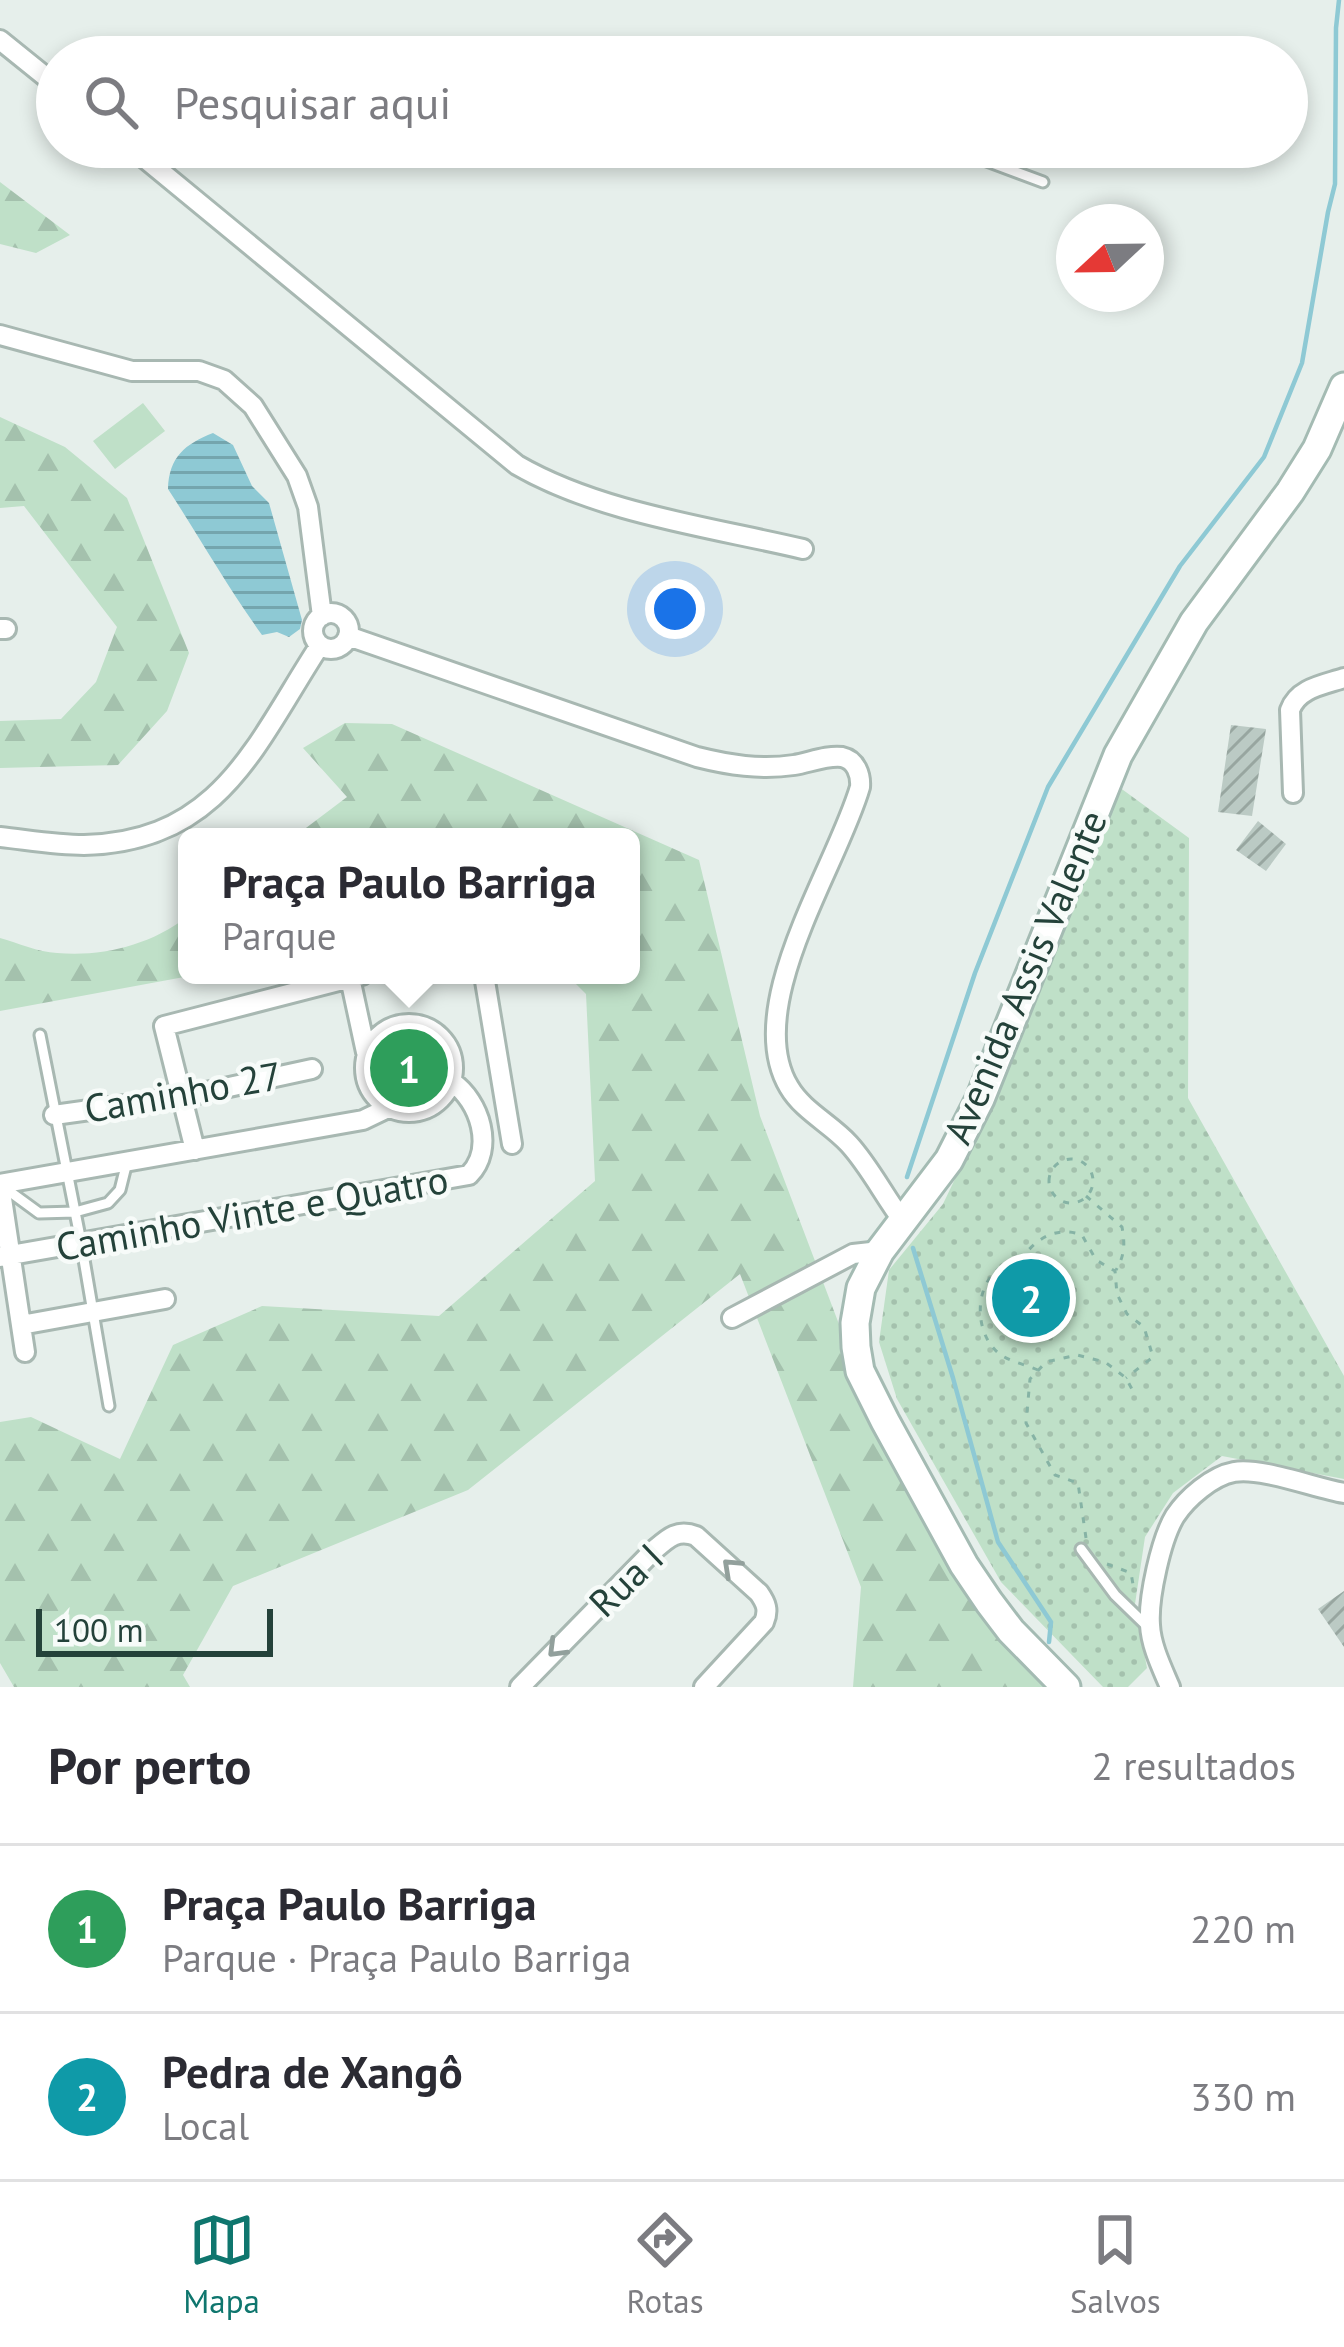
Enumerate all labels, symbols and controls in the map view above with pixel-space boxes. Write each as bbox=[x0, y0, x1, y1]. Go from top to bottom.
search box bbox=[36, 36, 1308, 168]
icon: search bbox=[78, 69, 144, 135]
text: Pesquisar aqui bbox=[174, 73, 451, 131]
north arrow bbox=[1056, 204, 1164, 312]
your location bbox=[645, 579, 705, 639]
street label: Avenida Assis Valente bbox=[931, 802, 1118, 1151]
popup bbox=[178, 828, 640, 984]
text: Praça Paulo Barriga bbox=[222, 852, 596, 910]
text: Parque bbox=[222, 910, 337, 961]
pin: 1 bbox=[370, 1023, 448, 1113]
street label: Caminho 27 bbox=[80, 1049, 286, 1134]
street label: Caminho Vinte e Quatro bbox=[52, 1153, 452, 1272]
pin: 2 bbox=[992, 1253, 1070, 1343]
street label: Rua I bbox=[577, 1532, 674, 1627]
one-way arrow bbox=[724, 1560, 745, 1582]
scale bar bbox=[36, 1603, 273, 1656]
text: 100 m bbox=[54, 1608, 144, 1651]
one-way arrow bbox=[548, 1635, 570, 1657]
text: Por perto bbox=[48, 1732, 251, 1798]
text: 2 resultados bbox=[1092, 1740, 1296, 1791]
text: Praça Paulo Barriga bbox=[162, 1874, 537, 1932]
text: 1 bbox=[76, 1903, 98, 1954]
text: 220 m bbox=[1190, 1903, 1296, 1954]
text: Parque · Praça Paulo Barriga bbox=[162, 1932, 631, 1983]
text: Pedra de Xangô bbox=[162, 2042, 463, 2100]
text: 2 bbox=[76, 2071, 98, 2122]
text: 330 m bbox=[1190, 2071, 1296, 2122]
text: Local bbox=[162, 2100, 249, 2151]
tab: Mapa bbox=[183, 2207, 260, 2322]
tab: Rotas bbox=[626, 2207, 704, 2322]
tab: Salvos bbox=[1070, 2207, 1161, 2322]

